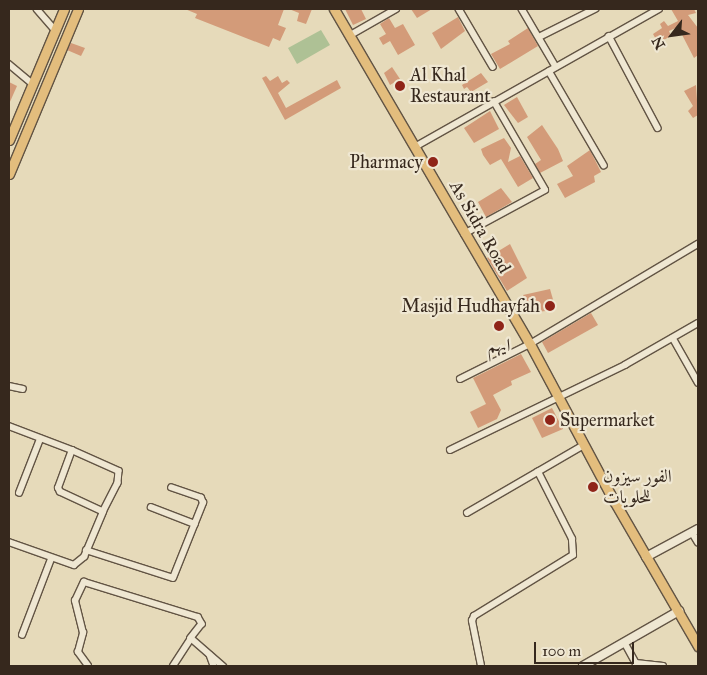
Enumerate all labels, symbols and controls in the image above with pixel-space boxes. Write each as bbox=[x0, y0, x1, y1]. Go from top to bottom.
north arrow bbox=[647, 10, 697, 60]
text: N bbox=[648, 33, 669, 52]
place label: Al Khal Restaurant bbox=[410, 65, 491, 108]
marker: Al Khal Restaurant bbox=[394, 80, 406, 92]
place label: Pharmacy bbox=[350, 151, 423, 173]
marker: Pharmacy bbox=[427, 156, 439, 168]
street label: As Sidra Road bbox=[445, 177, 515, 277]
place label: Masjid Hudhayfah bbox=[402, 295, 540, 317]
marker: Masjid Hudhayfah bbox=[544, 300, 556, 312]
marker: ايهم bbox=[493, 320, 505, 332]
place label: ايهم bbox=[488, 334, 510, 356]
place label: Supermarket bbox=[560, 409, 655, 431]
marker: Supermarket bbox=[544, 414, 556, 426]
place label: الفور سيزون للحلويات bbox=[603, 466, 672, 508]
marker: الفور سيزون للحلويات bbox=[587, 481, 599, 493]
scale bar bbox=[537, 632, 637, 664]
text: 100 m bbox=[542, 642, 581, 660]

